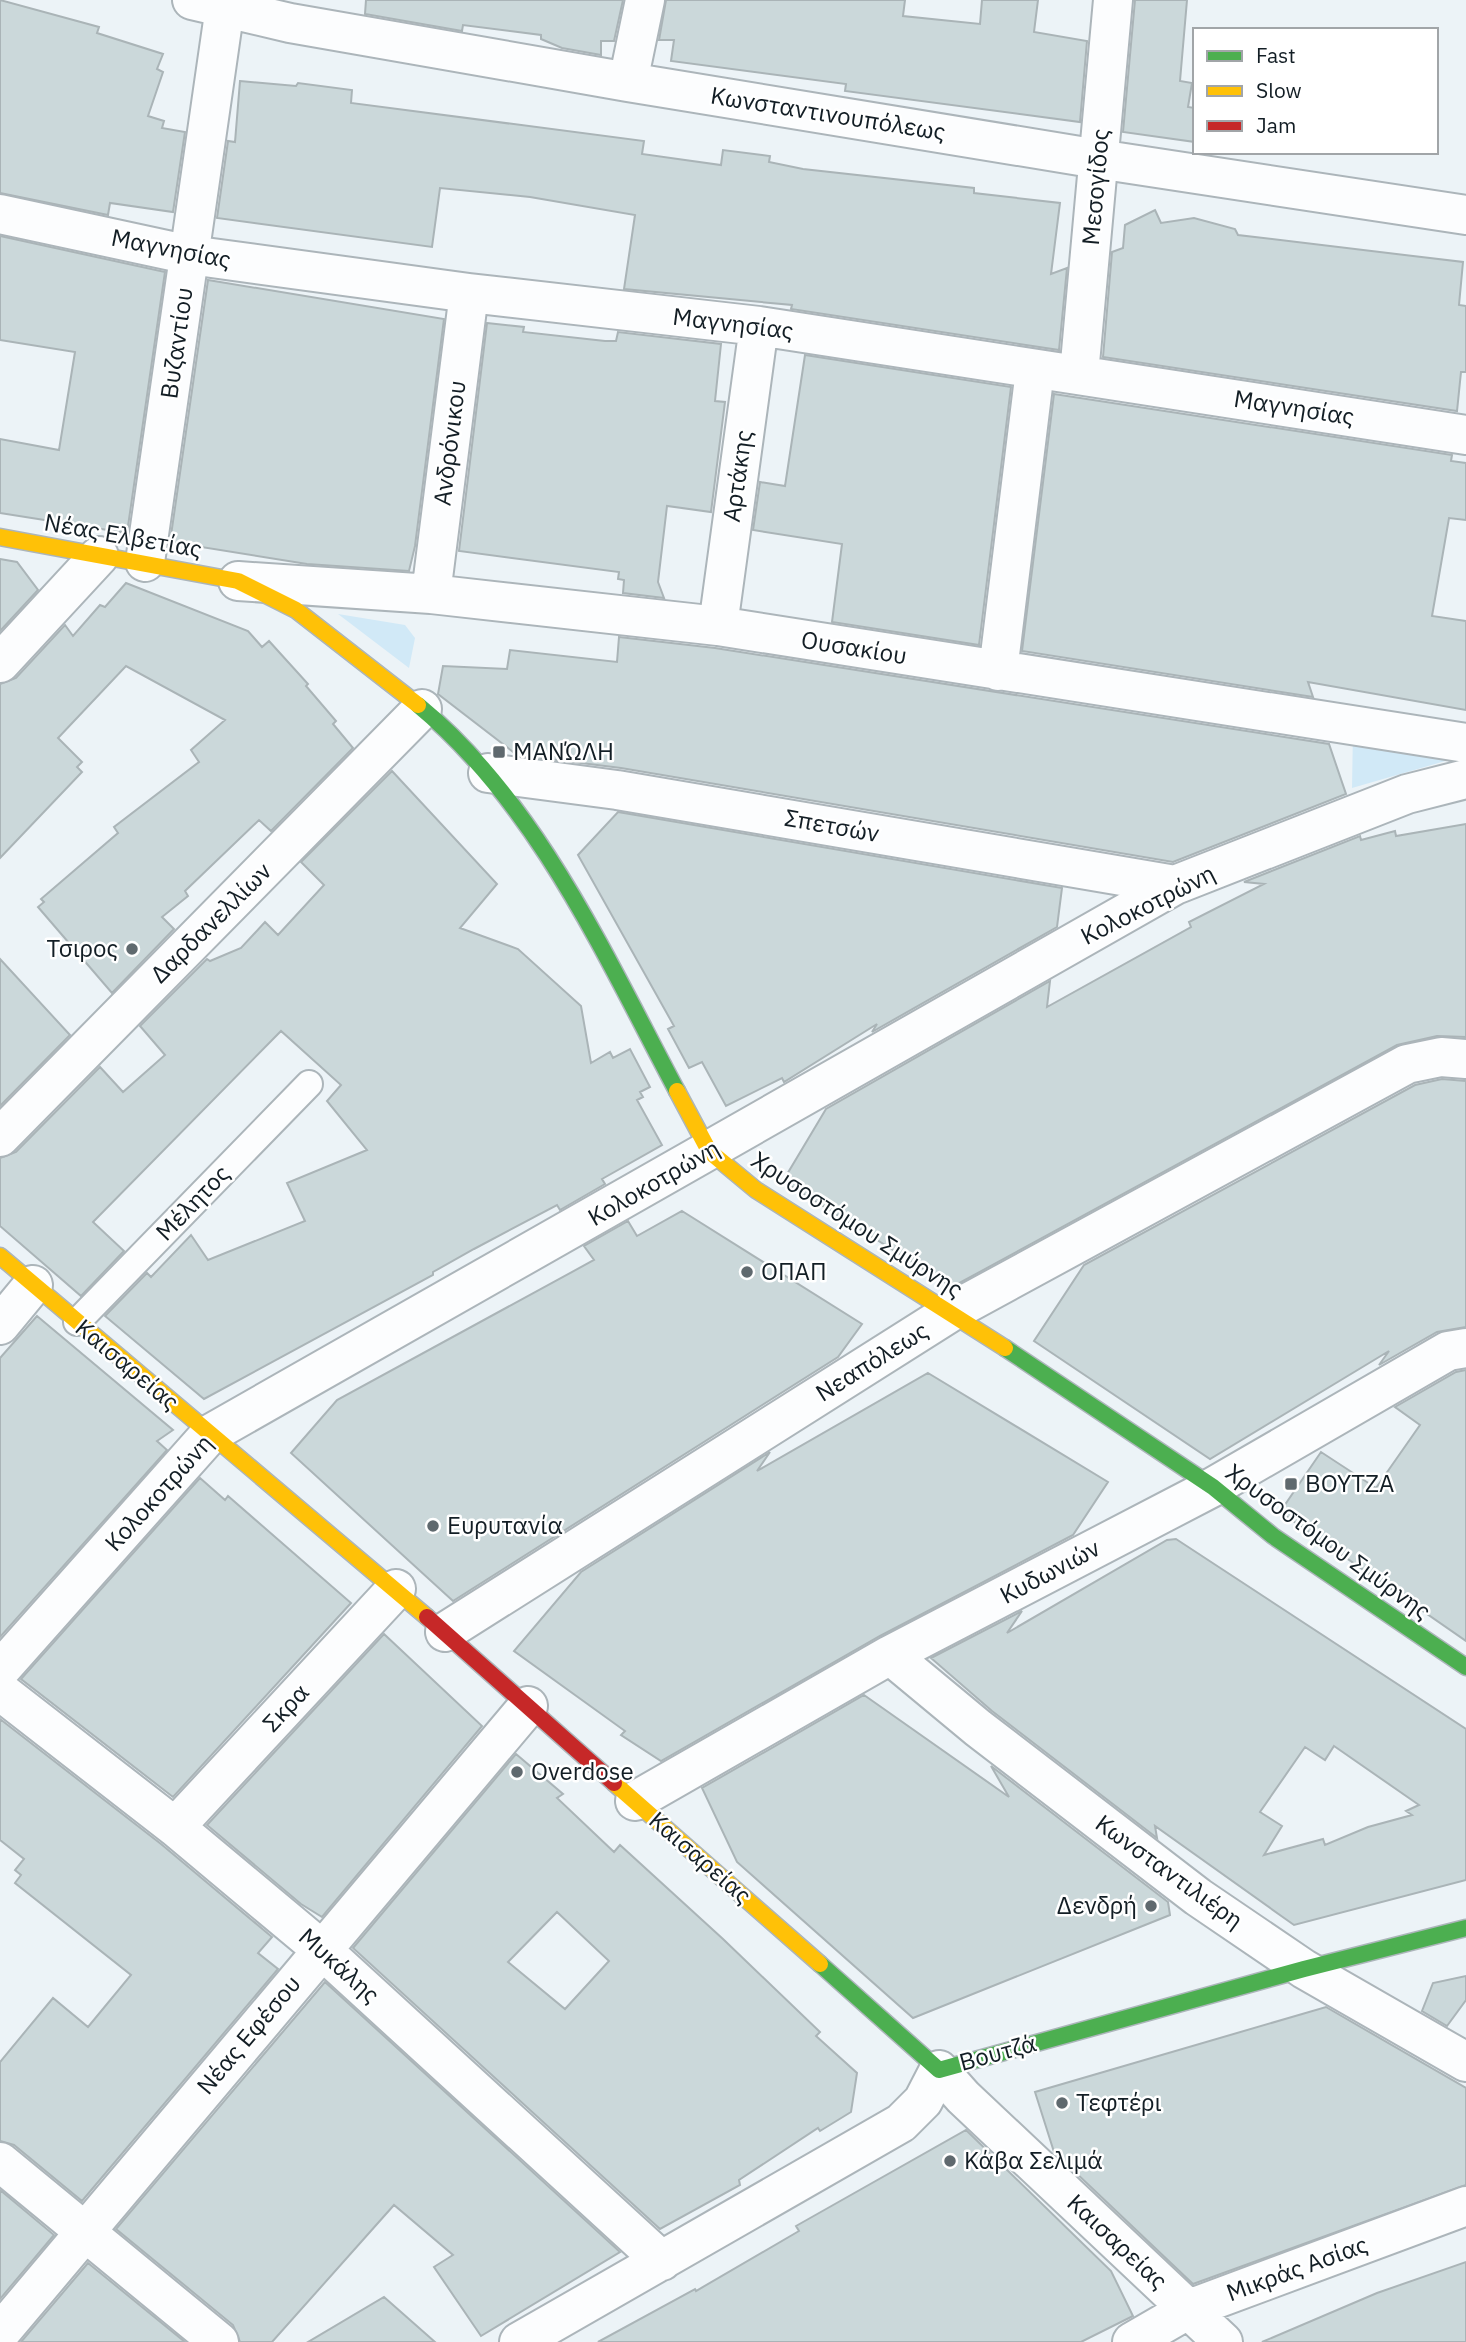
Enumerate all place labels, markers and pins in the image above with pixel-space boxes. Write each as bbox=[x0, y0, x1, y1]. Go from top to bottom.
place label: ΜΑΝΏΛΗ bbox=[513, 735, 614, 767]
marker: ΜΑΝΏΛΗ bbox=[491, 744, 507, 760]
place label: Τσιρος bbox=[46, 932, 118, 964]
marker: Τσιρος bbox=[124, 941, 140, 957]
place label: ΟΠΑΠ bbox=[761, 1255, 827, 1287]
marker: ΟΠΑΠ bbox=[739, 1264, 755, 1280]
place label: ΒΟΥΤΖΑ bbox=[1305, 1467, 1394, 1499]
marker: ΒΟΥΤΖΑ bbox=[1283, 1476, 1299, 1492]
place label: Ευρυτανία bbox=[447, 1509, 563, 1541]
marker: Ευρυτανία bbox=[425, 1518, 441, 1534]
place label: Overdose bbox=[531, 1755, 634, 1787]
marker: Overdose bbox=[509, 1764, 525, 1780]
place label: Δενδρή bbox=[1057, 1889, 1137, 1921]
marker: Δενδρή bbox=[1143, 1898, 1159, 1914]
place label: Τεφτέρι bbox=[1076, 2086, 1162, 2118]
marker: Τεφτέρι bbox=[1054, 2095, 1070, 2111]
place label: Κάβα Σελιμά bbox=[964, 2144, 1103, 2176]
marker: Κάβα Σελιμά bbox=[942, 2153, 958, 2169]

